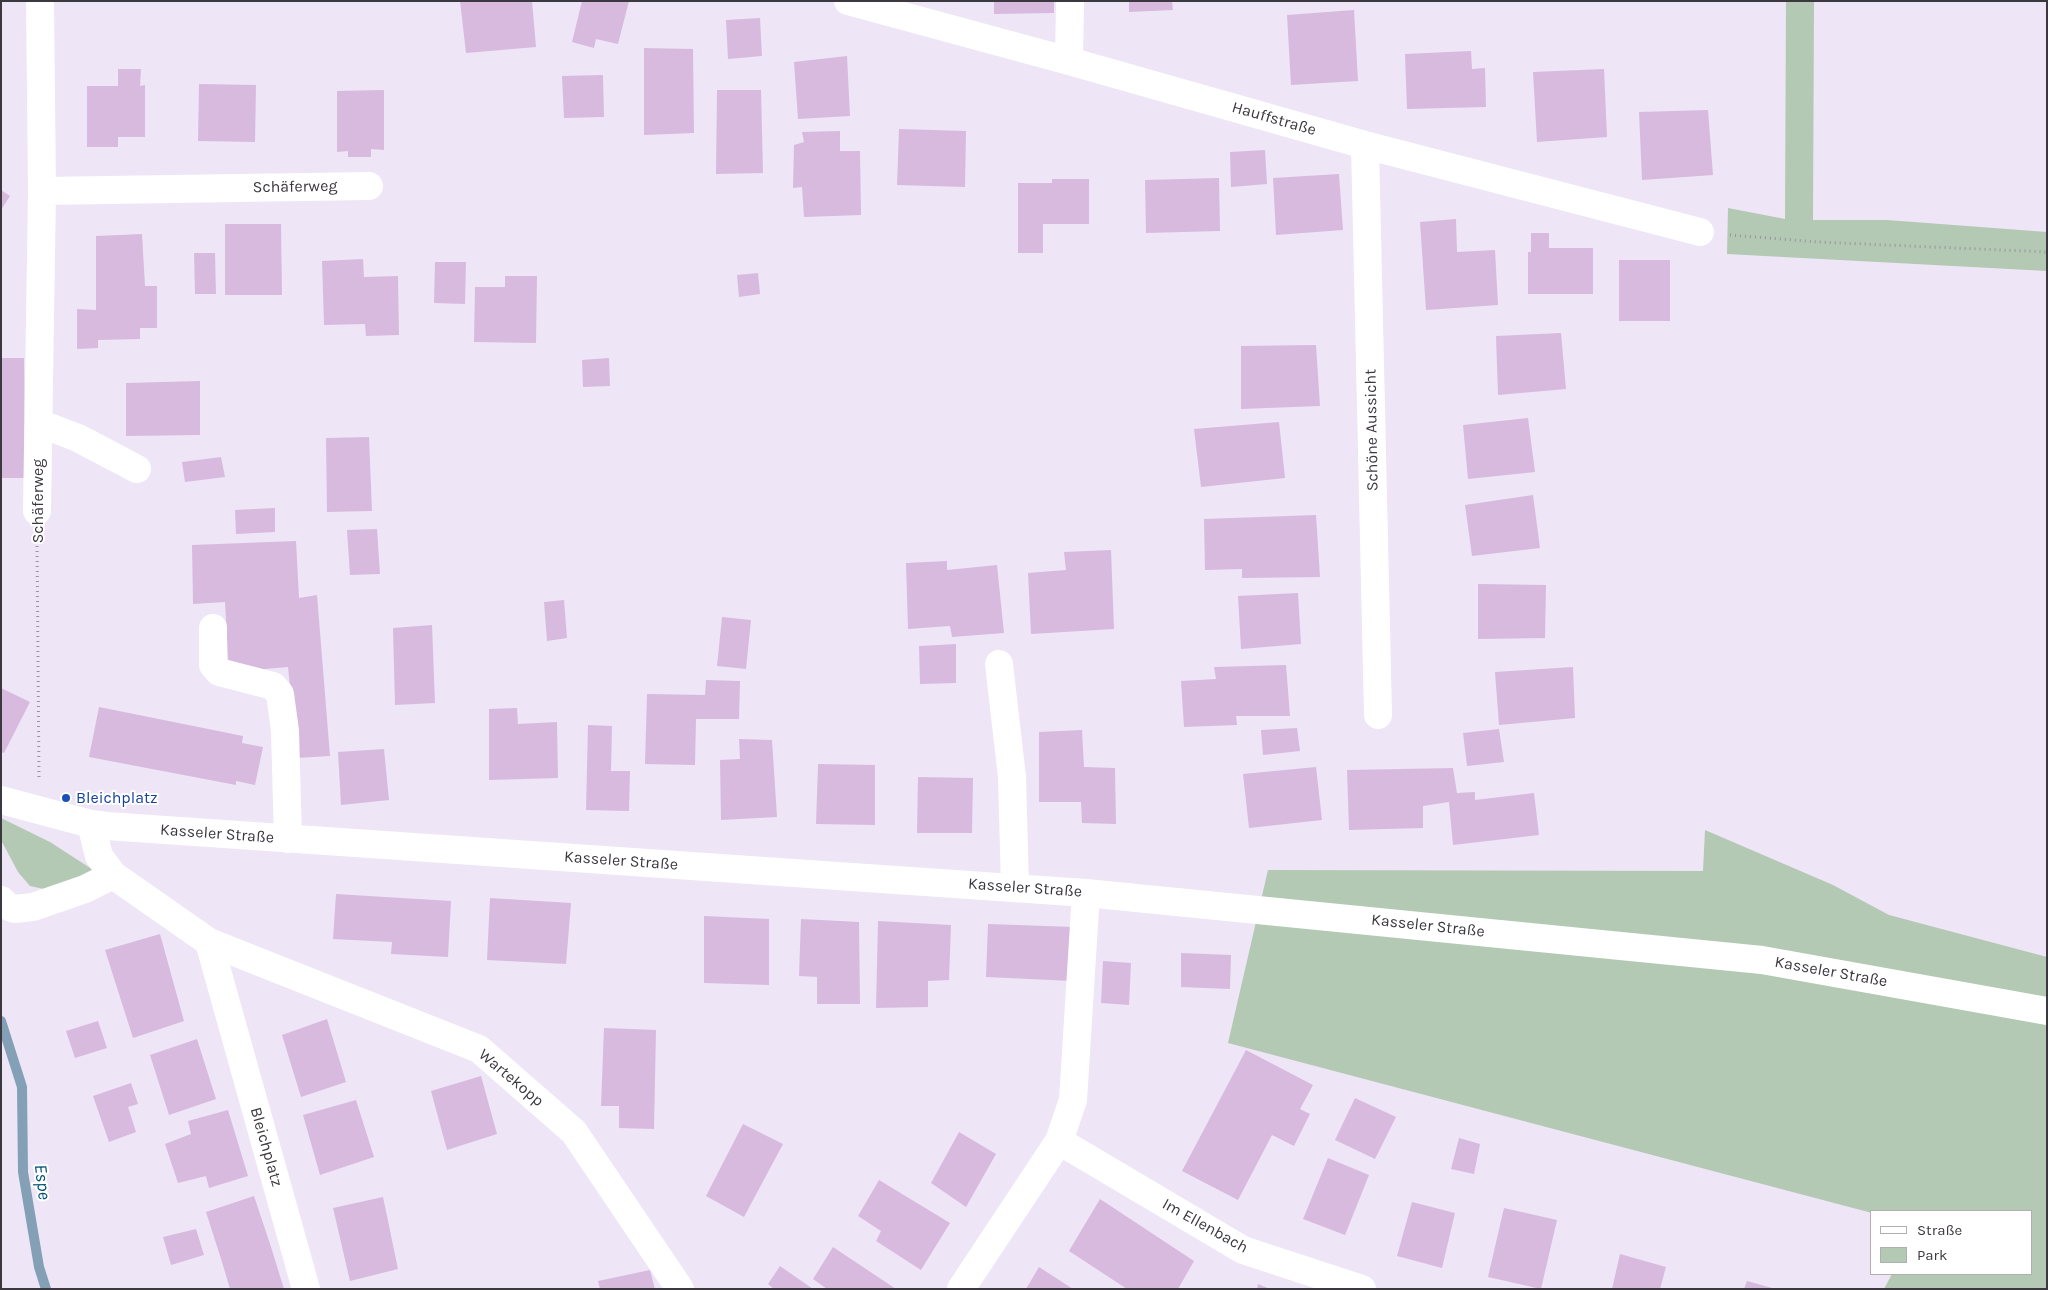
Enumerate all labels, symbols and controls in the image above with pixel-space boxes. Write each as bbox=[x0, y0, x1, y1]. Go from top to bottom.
street label: Hauffstraße bbox=[1230, 98, 1318, 140]
street label: Schäferweg bbox=[252, 177, 338, 197]
street label: Schöne Aussicht bbox=[1361, 369, 1383, 491]
street label: Schäferweg bbox=[28, 459, 48, 543]
place label: Bleichplatz bbox=[76, 788, 158, 808]
marker: Bleichplatz bbox=[60, 792, 72, 804]
street label: Kasseler Straße bbox=[159, 820, 275, 848]
street label: Kasseler Straße bbox=[563, 847, 679, 875]
street label: Kasseler Straße bbox=[967, 874, 1083, 902]
street label: Kasseler Straße bbox=[1370, 910, 1486, 942]
street label: Kasseler Straße bbox=[1773, 953, 1889, 991]
street label: Wartekopp bbox=[475, 1045, 547, 1111]
street label: Bleichplatz bbox=[246, 1105, 286, 1189]
water label: Espe bbox=[29, 1163, 55, 1201]
street label: Im Ellenbach bbox=[1159, 1195, 1251, 1257]
legend bbox=[1870, 1210, 2033, 1275]
text: Straße bbox=[1917, 1221, 1962, 1239]
text: Park bbox=[1917, 1246, 1947, 1264]

